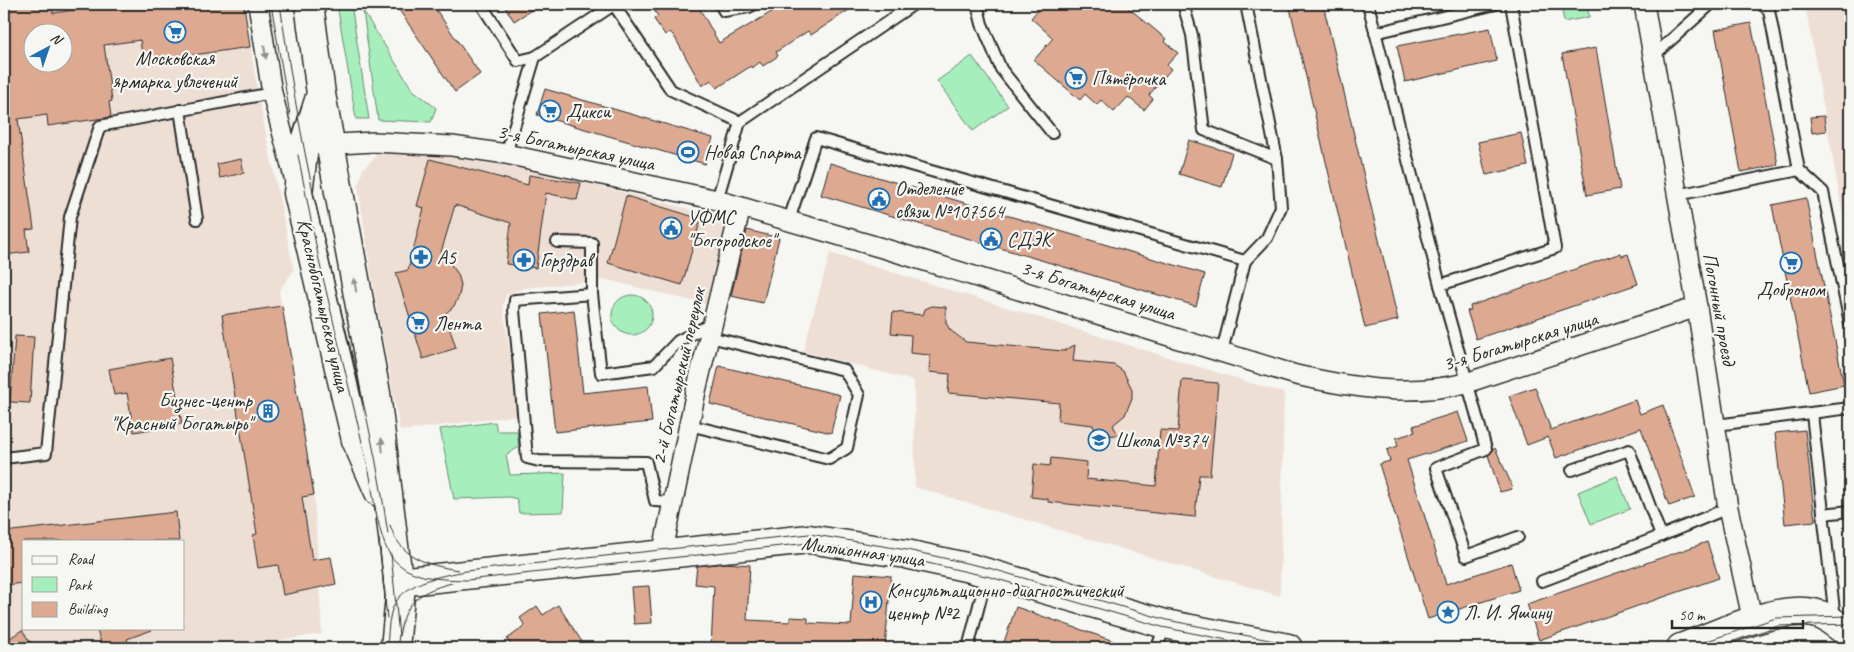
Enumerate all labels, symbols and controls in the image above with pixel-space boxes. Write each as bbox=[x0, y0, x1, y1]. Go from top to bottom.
supermarket icon: Московская ярмарка увлечений bbox=[163, 20, 187, 44]
north arrow bbox=[22, 22, 72, 72]
text: N bbox=[47, 29, 67, 49]
one-way arrow bbox=[261, 44, 269, 60]
place label: Московская ярмарка увлечений bbox=[113, 46, 239, 94]
supermarket icon: Пятёрочка bbox=[1064, 66, 1088, 90]
place label: Пятёрочка bbox=[1092, 66, 1167, 91]
supermarket icon: Дикси bbox=[538, 99, 562, 123]
place label: Дикси bbox=[566, 99, 612, 124]
street label: 3-я Богатырская улица bbox=[495, 119, 659, 177]
sports icon: Новая Спарта bbox=[676, 140, 700, 164]
place label: Новая Спарта bbox=[704, 140, 803, 165]
place label: Отделение связи №107564 bbox=[895, 176, 1006, 224]
public building icon: Отделение связи №107564 bbox=[867, 187, 891, 211]
place label: УФМС "Богородское" bbox=[687, 205, 780, 253]
street label: Краснобогатырская улица bbox=[291, 216, 356, 396]
public building icon: УФМС "Богородское" bbox=[659, 216, 683, 240]
public building icon: СДЭК bbox=[979, 227, 1003, 251]
place label: СДЭК bbox=[1007, 227, 1055, 252]
pharmacy icon: А5 bbox=[409, 245, 433, 269]
place label: А5 bbox=[437, 245, 457, 270]
pharmacy icon: Горздрав bbox=[512, 248, 536, 272]
place label: Горздрав bbox=[540, 248, 595, 273]
street label: Погонный проезд bbox=[1697, 251, 1742, 369]
supermarket icon: Доброном bbox=[1779, 251, 1803, 275]
street label: 3-я Богатырская улица bbox=[1018, 255, 1180, 326]
one-way arrow bbox=[350, 277, 358, 293]
place label: Доброном bbox=[1757, 277, 1827, 302]
street label: 2-й Богатырский переулок bbox=[646, 284, 711, 467]
street label: 3-я Богатырская улица bbox=[1440, 306, 1602, 377]
supermarket icon: Лента bbox=[406, 311, 430, 335]
place label: Лента bbox=[434, 311, 483, 336]
place label: Бизнес-центр "Красный Богатырь" bbox=[110, 388, 256, 436]
building icon: Бизнес-центр "Красный Богатырь" bbox=[256, 399, 280, 423]
school or university icon: Школа №374 bbox=[1087, 428, 1111, 452]
place label: Школа №374 bbox=[1115, 428, 1209, 453]
one-way arrow bbox=[378, 437, 386, 453]
street label: Миллионная улица bbox=[800, 531, 928, 573]
legend bbox=[22, 540, 185, 630]
text: Road bbox=[68, 550, 95, 569]
text: Park bbox=[68, 576, 93, 595]
place label: Консультационно-диагностический центр №2 bbox=[887, 578, 1125, 626]
hospital icon: Консультационно-диагностический центр №2 bbox=[859, 590, 883, 614]
scale bar bbox=[1672, 597, 1803, 629]
text: Building bbox=[68, 600, 108, 619]
place icon: Л. И. Яшину bbox=[1436, 600, 1460, 624]
place label: Л. И. Яшину bbox=[1464, 600, 1552, 625]
text: 50 m bbox=[1679, 606, 1706, 625]

